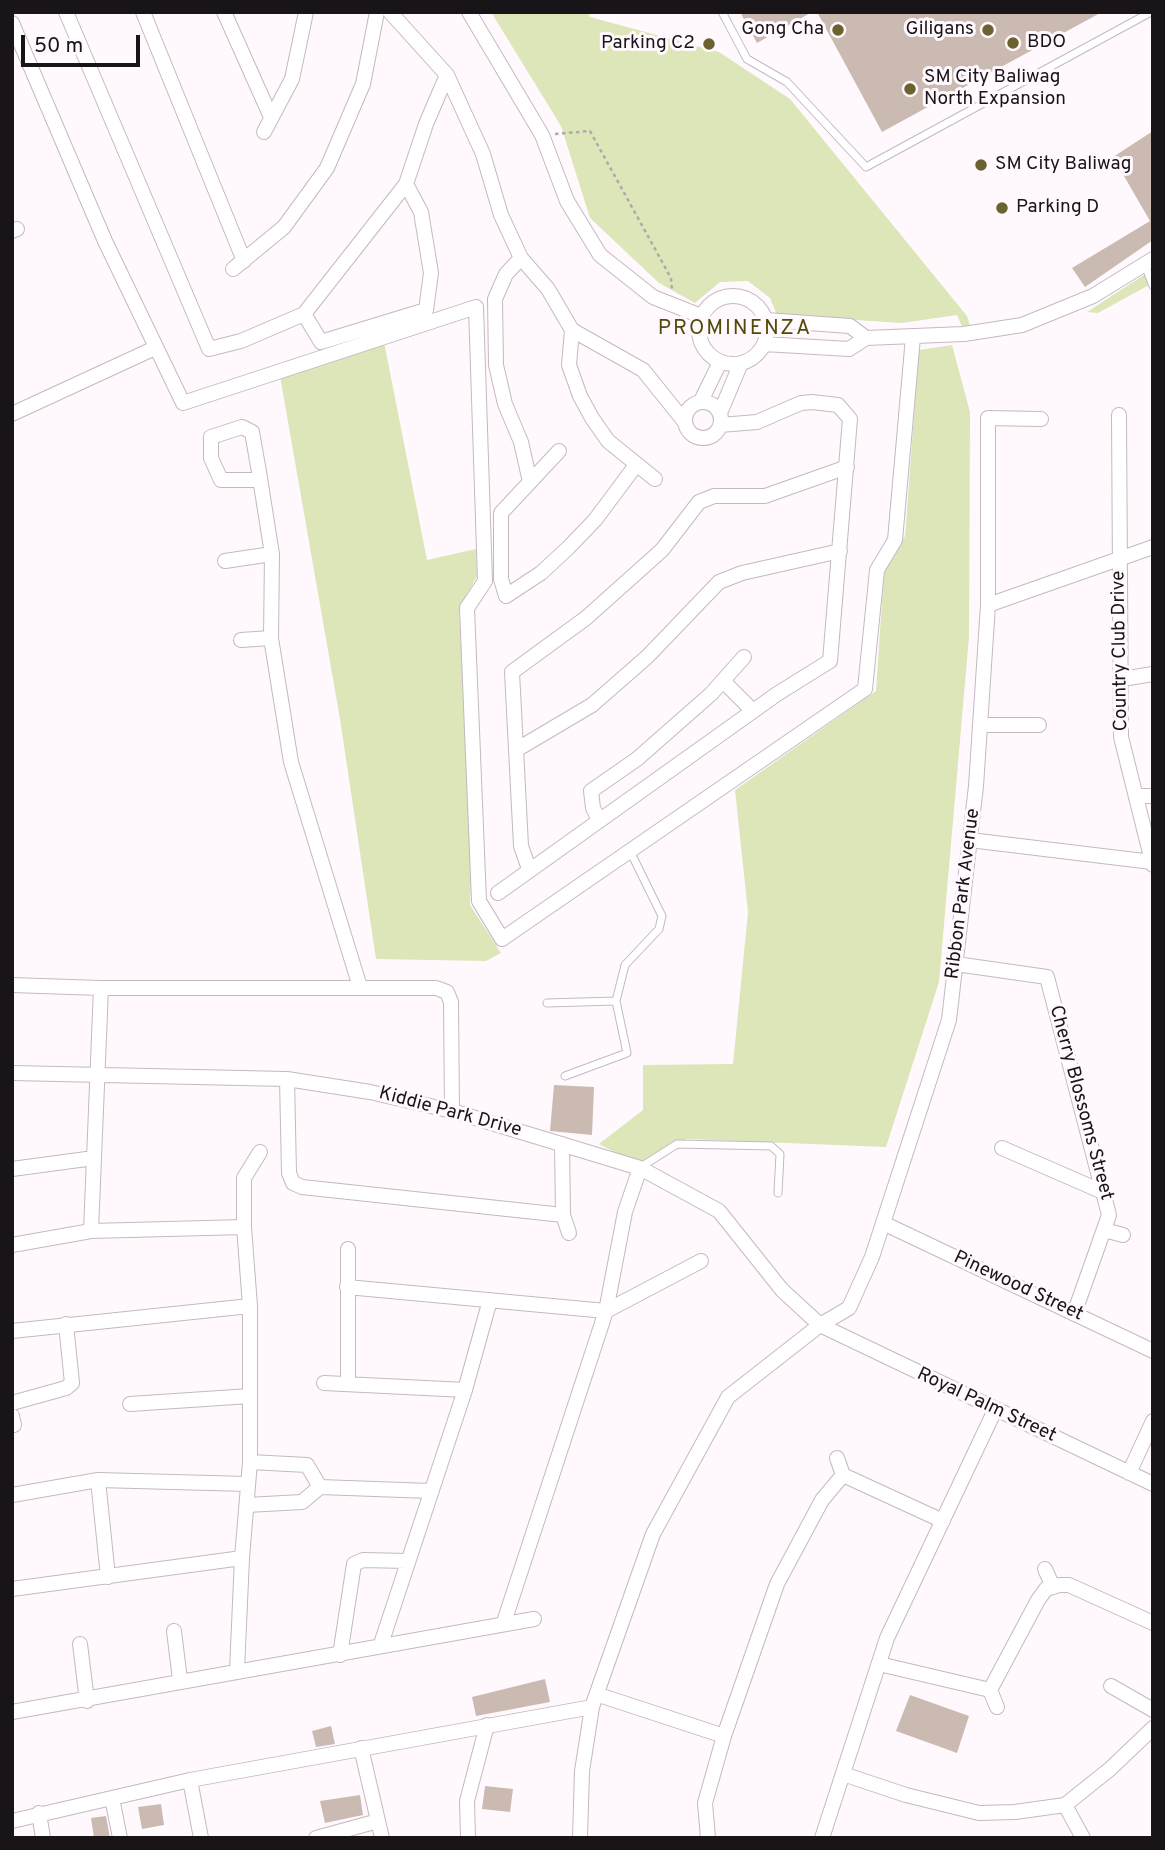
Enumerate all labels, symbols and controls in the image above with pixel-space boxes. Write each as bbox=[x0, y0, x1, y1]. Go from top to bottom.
place label: Gong Cha bbox=[741, 19, 824, 41]
place label: Giligans bbox=[906, 19, 974, 41]
scale bar bbox=[24, 21, 144, 65]
marker: Gong Cha bbox=[830, 22, 846, 38]
marker: Giligans bbox=[980, 22, 996, 38]
place label: BDO bbox=[1027, 32, 1066, 54]
text: 50 m bbox=[34, 33, 83, 60]
place label: Parking C2 bbox=[601, 33, 695, 55]
marker: BDO bbox=[1005, 35, 1021, 51]
marker: Parking C2 bbox=[701, 36, 717, 52]
place label: SM City Baliwag North Expansion bbox=[924, 67, 1066, 111]
marker: SM City Baliwag North Expansion bbox=[902, 81, 918, 97]
place label: SM City Baliwag bbox=[995, 154, 1131, 176]
marker: SM City Baliwag bbox=[973, 157, 989, 173]
place label: Parking D bbox=[1016, 197, 1099, 219]
marker: Parking D bbox=[994, 200, 1010, 216]
district label: PROMINENZA bbox=[659, 317, 811, 343]
street label: Country Club Drive bbox=[1108, 570, 1134, 732]
street label: Ribbon Park Avenue bbox=[942, 807, 986, 981]
street label: Cherry Blossoms Street bbox=[1043, 1003, 1117, 1203]
street label: Kiddie Park Drive bbox=[376, 1083, 524, 1143]
street label: Pinewood Street bbox=[950, 1247, 1086, 1327]
street label: Royal Palm Street bbox=[913, 1364, 1059, 1448]

